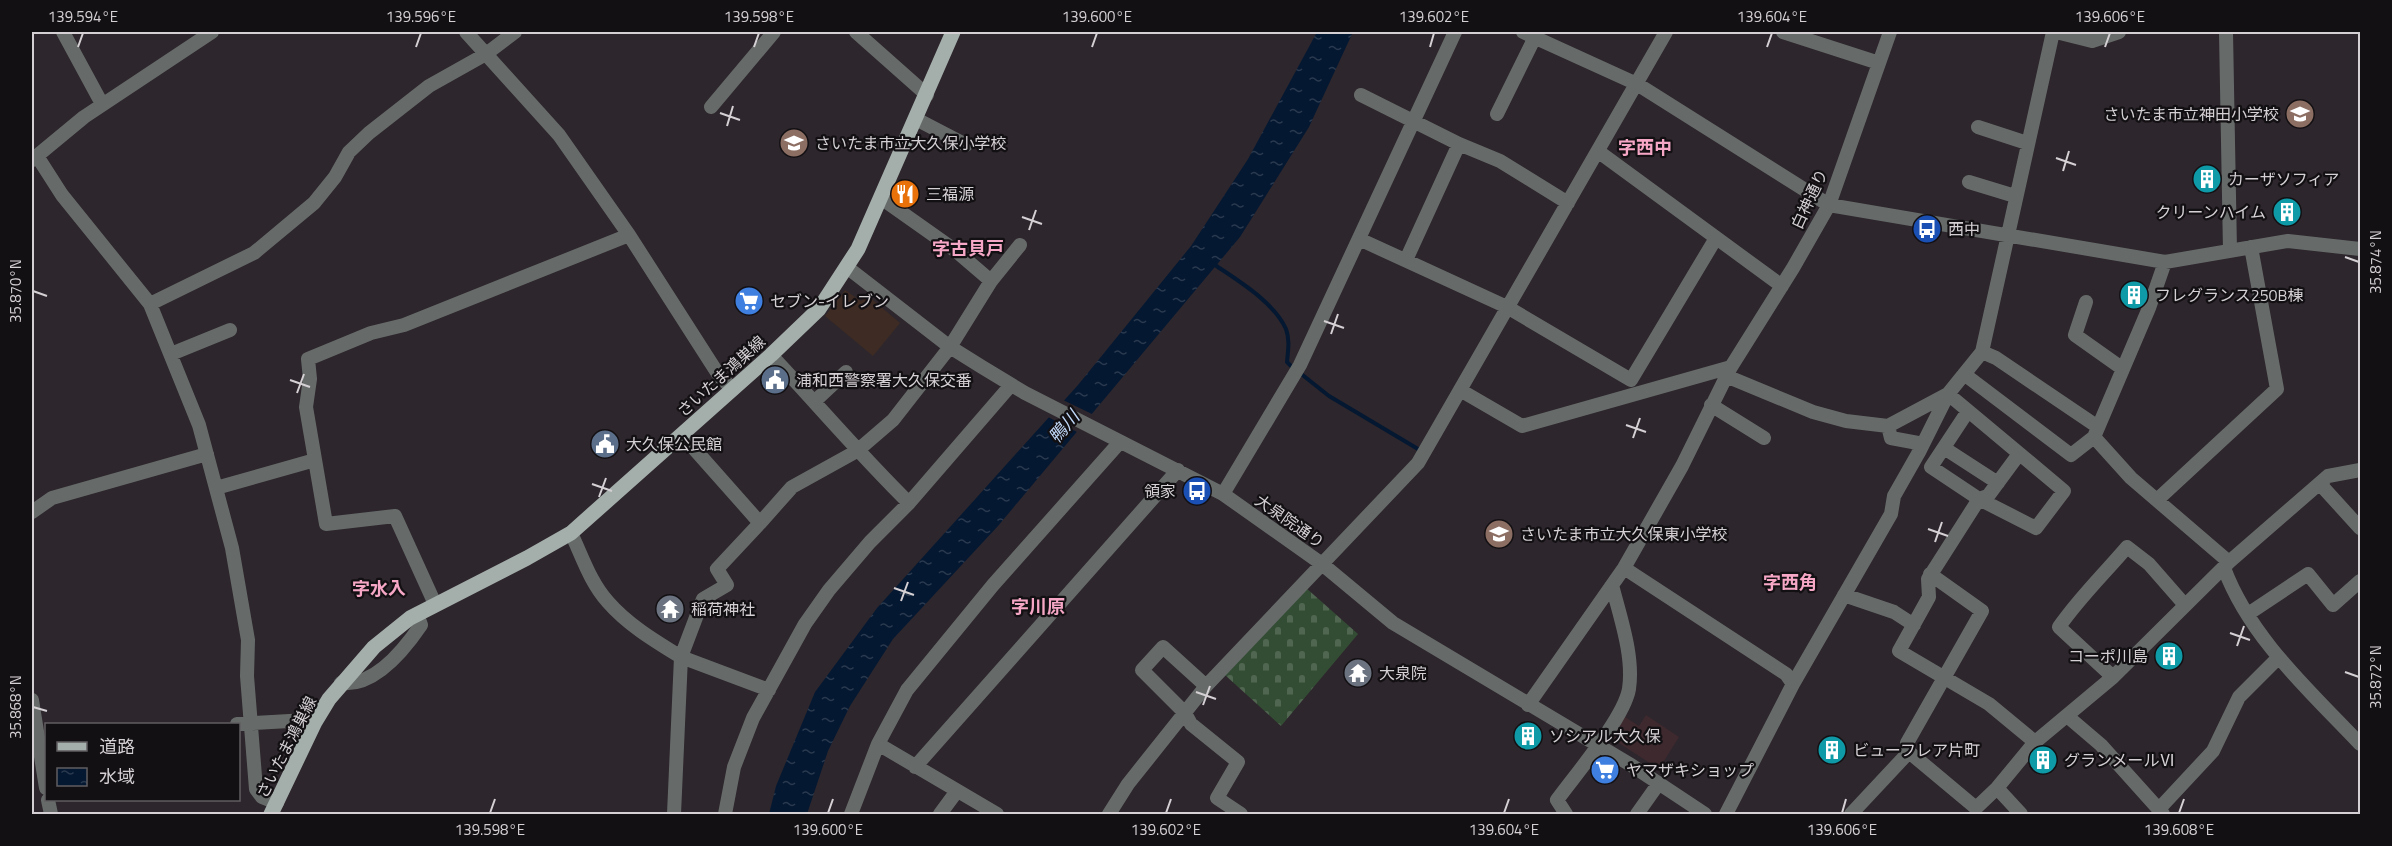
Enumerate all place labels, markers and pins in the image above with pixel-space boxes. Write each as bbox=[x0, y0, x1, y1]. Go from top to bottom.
school or university icon: さいたま市立神田小学校 bbox=[2284, 98, 2316, 130]
place label: さいたま市立神田小学校 bbox=[2103, 102, 2279, 126]
school or university icon: さいたま市立大久保小学校 bbox=[778, 127, 810, 159]
place label: さいたま市立大久保小学校 bbox=[815, 131, 1007, 155]
building icon: カーザソフィア bbox=[2191, 163, 2223, 195]
place label: カーザソフィア bbox=[2228, 167, 2339, 191]
restaurant icon: 三福源 bbox=[889, 178, 921, 210]
place label: 三福源 bbox=[926, 182, 974, 206]
building icon: クリーンハイム bbox=[2271, 196, 2303, 228]
place label: クリーンハイム bbox=[2155, 200, 2266, 224]
bus stop icon: 西中 bbox=[1911, 213, 1943, 245]
place label: 西中 bbox=[1948, 217, 1980, 241]
building icon: フレグランス250B棟 bbox=[2118, 279, 2150, 311]
place label: フレグランス250B棟 bbox=[2155, 283, 2303, 307]
supermarket icon: セブン-イレブン bbox=[733, 285, 765, 317]
place label: セブン-イレブン bbox=[770, 289, 889, 313]
public building icon: 浦和西警察署大久保交番 bbox=[759, 364, 791, 396]
place label: 浦和西警察署大久保交番 bbox=[796, 368, 972, 392]
public building icon: 大久保公民館 bbox=[589, 428, 621, 460]
place label: 大久保公民館 bbox=[626, 432, 722, 456]
bus stop icon: 領家 bbox=[1181, 475, 1213, 507]
place label: 領家 bbox=[1144, 479, 1176, 503]
school or university icon: さいたま市立大久保東小学校 bbox=[1483, 518, 1515, 550]
place label: さいたま市立大久保東小学校 bbox=[1520, 522, 1728, 546]
temple icon: 稲荷神社 bbox=[654, 593, 686, 625]
place label: 稲荷神社 bbox=[691, 597, 755, 621]
building icon: コーポ川島 bbox=[2153, 640, 2185, 672]
place label: コーポ川島 bbox=[2068, 644, 2148, 668]
temple icon: 大泉院 bbox=[1342, 657, 1374, 689]
place label: 大泉院 bbox=[1379, 661, 1427, 685]
building icon: ソシアル大久保 bbox=[1512, 720, 1544, 752]
place label: ソシアル大久保 bbox=[1549, 724, 1661, 748]
building icon: ビューフレア片町 bbox=[1816, 734, 1848, 766]
place label: ビューフレア片町 bbox=[1853, 738, 1980, 762]
building icon: グランメールⅥ bbox=[2027, 744, 2059, 776]
place label: グランメールⅥ bbox=[2064, 748, 2176, 772]
supermarket icon: ヤマザキショップ bbox=[1589, 754, 1621, 786]
place label: ヤマザキショップ bbox=[1626, 758, 1754, 782]

